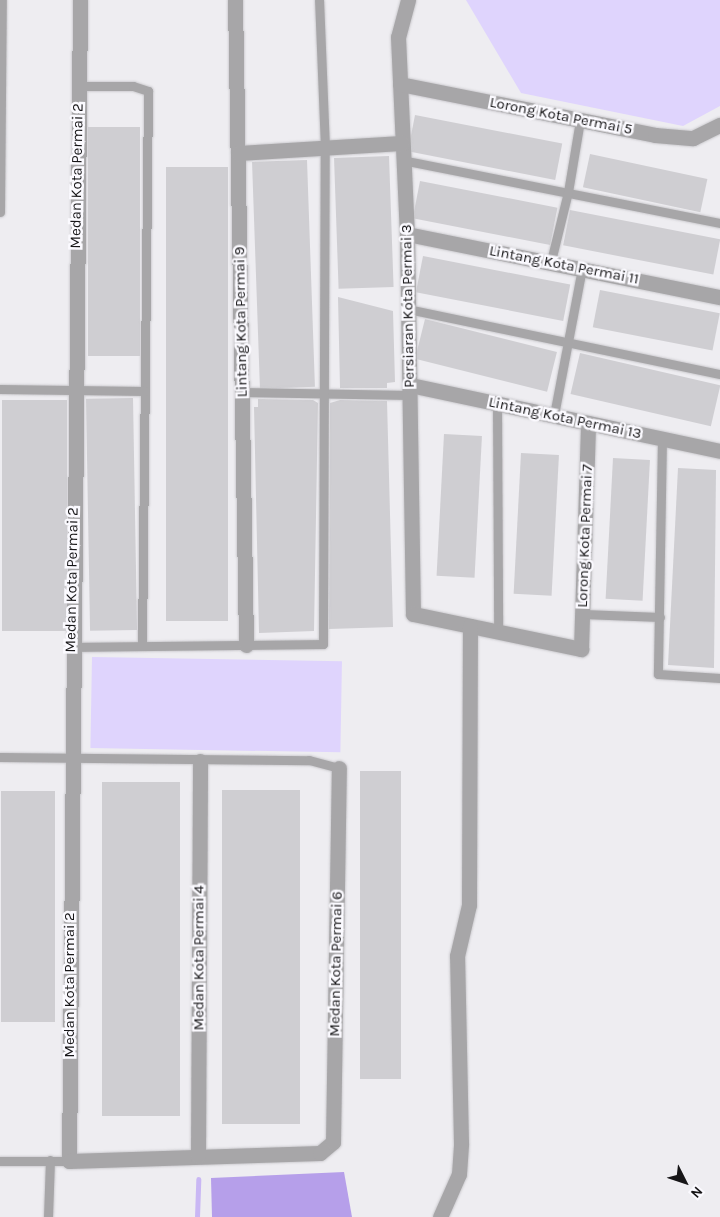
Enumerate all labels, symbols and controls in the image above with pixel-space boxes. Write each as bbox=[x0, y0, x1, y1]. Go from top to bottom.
street label: Lorong Kota Permai 5 bbox=[488, 93, 634, 139]
street label: Medan Kota Permai 2 bbox=[67, 103, 87, 249]
street label: Persiaran Kota Permai 3 bbox=[398, 224, 418, 388]
street label: Lintang Kota Permai 11 bbox=[488, 242, 640, 288]
street label: Lintang Kota Permai 9 bbox=[231, 246, 251, 398]
street label: Lintang Kota Permai 13 bbox=[487, 393, 643, 443]
street label: Lorong Kota Permai 7 bbox=[574, 464, 596, 608]
street label: Medan Kota Permai 2 bbox=[62, 507, 82, 653]
street label: Medan Kota Permai 4 bbox=[190, 885, 208, 1031]
street label: Medan Kota Permai 6 bbox=[326, 891, 346, 1037]
street label: Medan Kota Permai 2 bbox=[61, 912, 79, 1058]
north arrow bbox=[660, 1157, 710, 1207]
text: N bbox=[687, 1183, 706, 1202]

